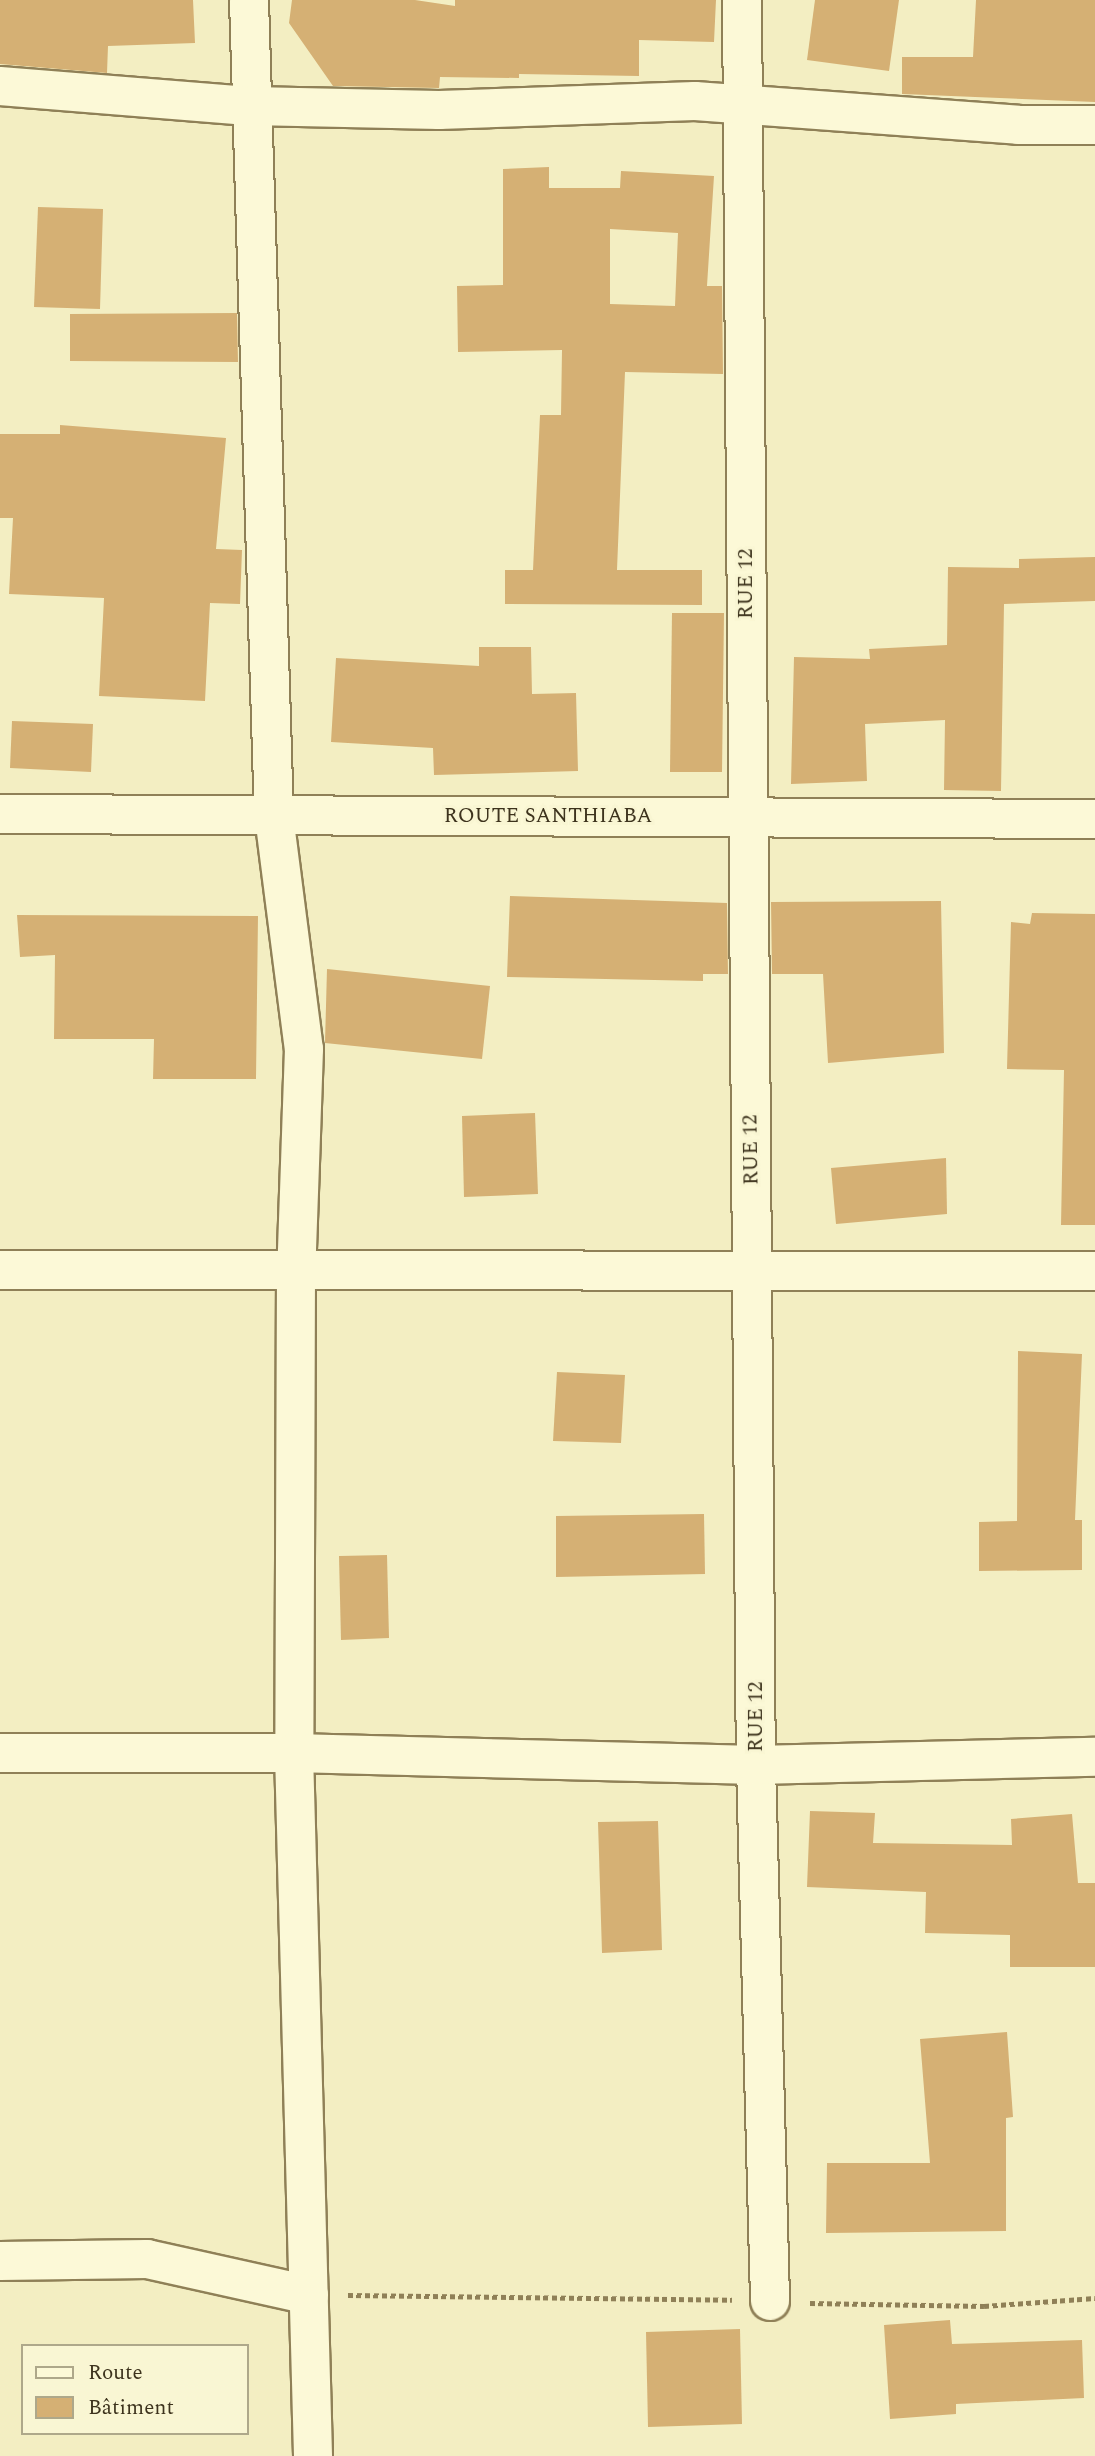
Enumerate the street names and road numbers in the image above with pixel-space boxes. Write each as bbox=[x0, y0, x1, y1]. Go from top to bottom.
street label: RUE 12 bbox=[733, 549, 759, 619]
street label: ROUTE SANTHIABA bbox=[444, 803, 652, 829]
street label: RUE 12 bbox=[738, 1115, 764, 1185]
street label: RUE 12 bbox=[743, 1682, 769, 1752]

